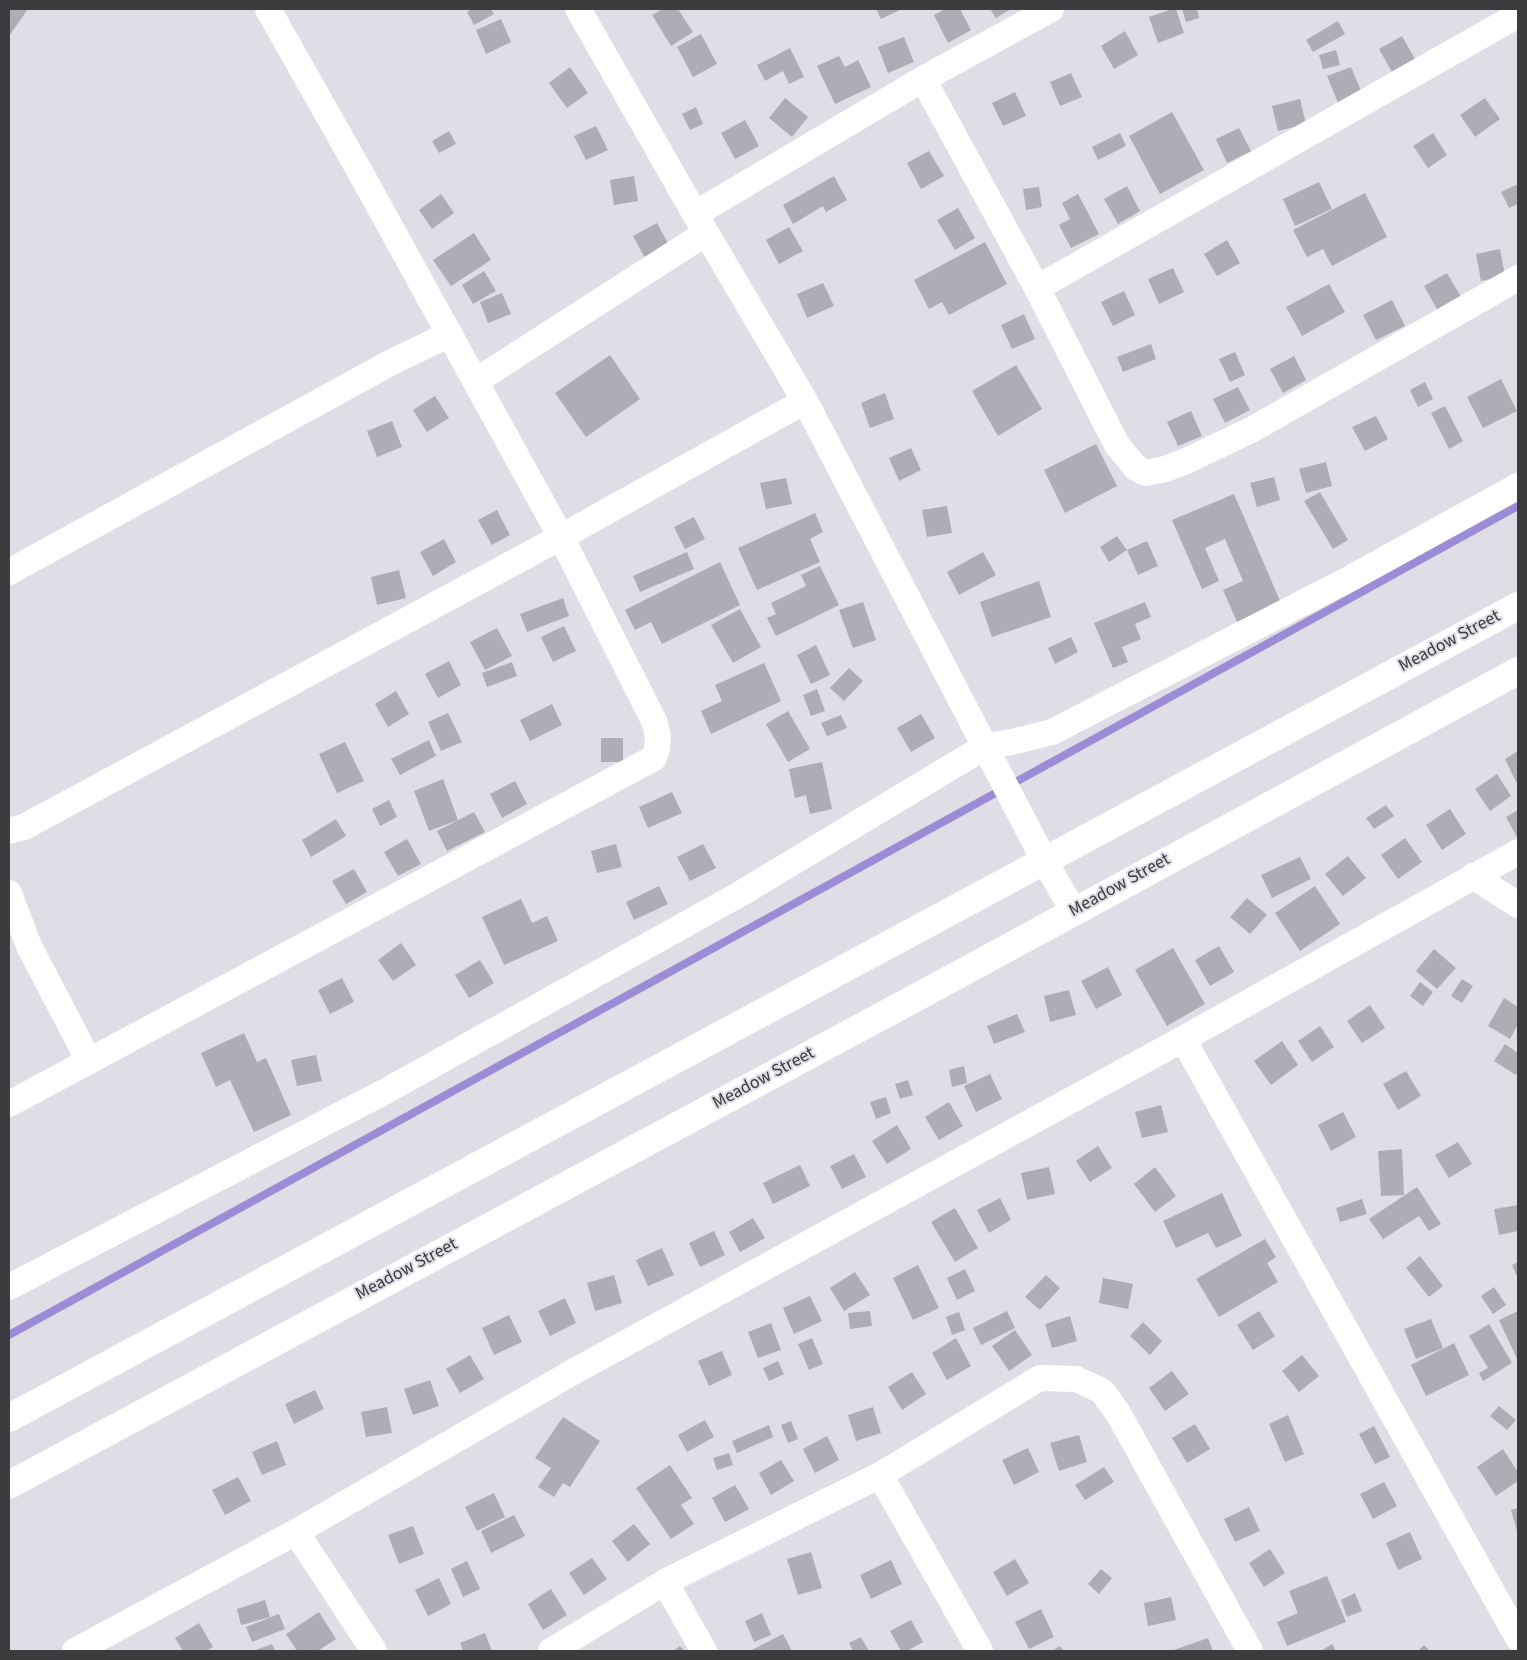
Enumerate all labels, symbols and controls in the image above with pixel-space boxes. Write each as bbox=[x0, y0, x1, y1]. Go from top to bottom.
street label: Meadow Street bbox=[1395, 606, 1505, 678]
street label: Meadow Street bbox=[1066, 849, 1174, 923]
street label: Meadow Street bbox=[709, 1043, 819, 1115]
street label: Meadow Street bbox=[352, 1234, 462, 1306]

